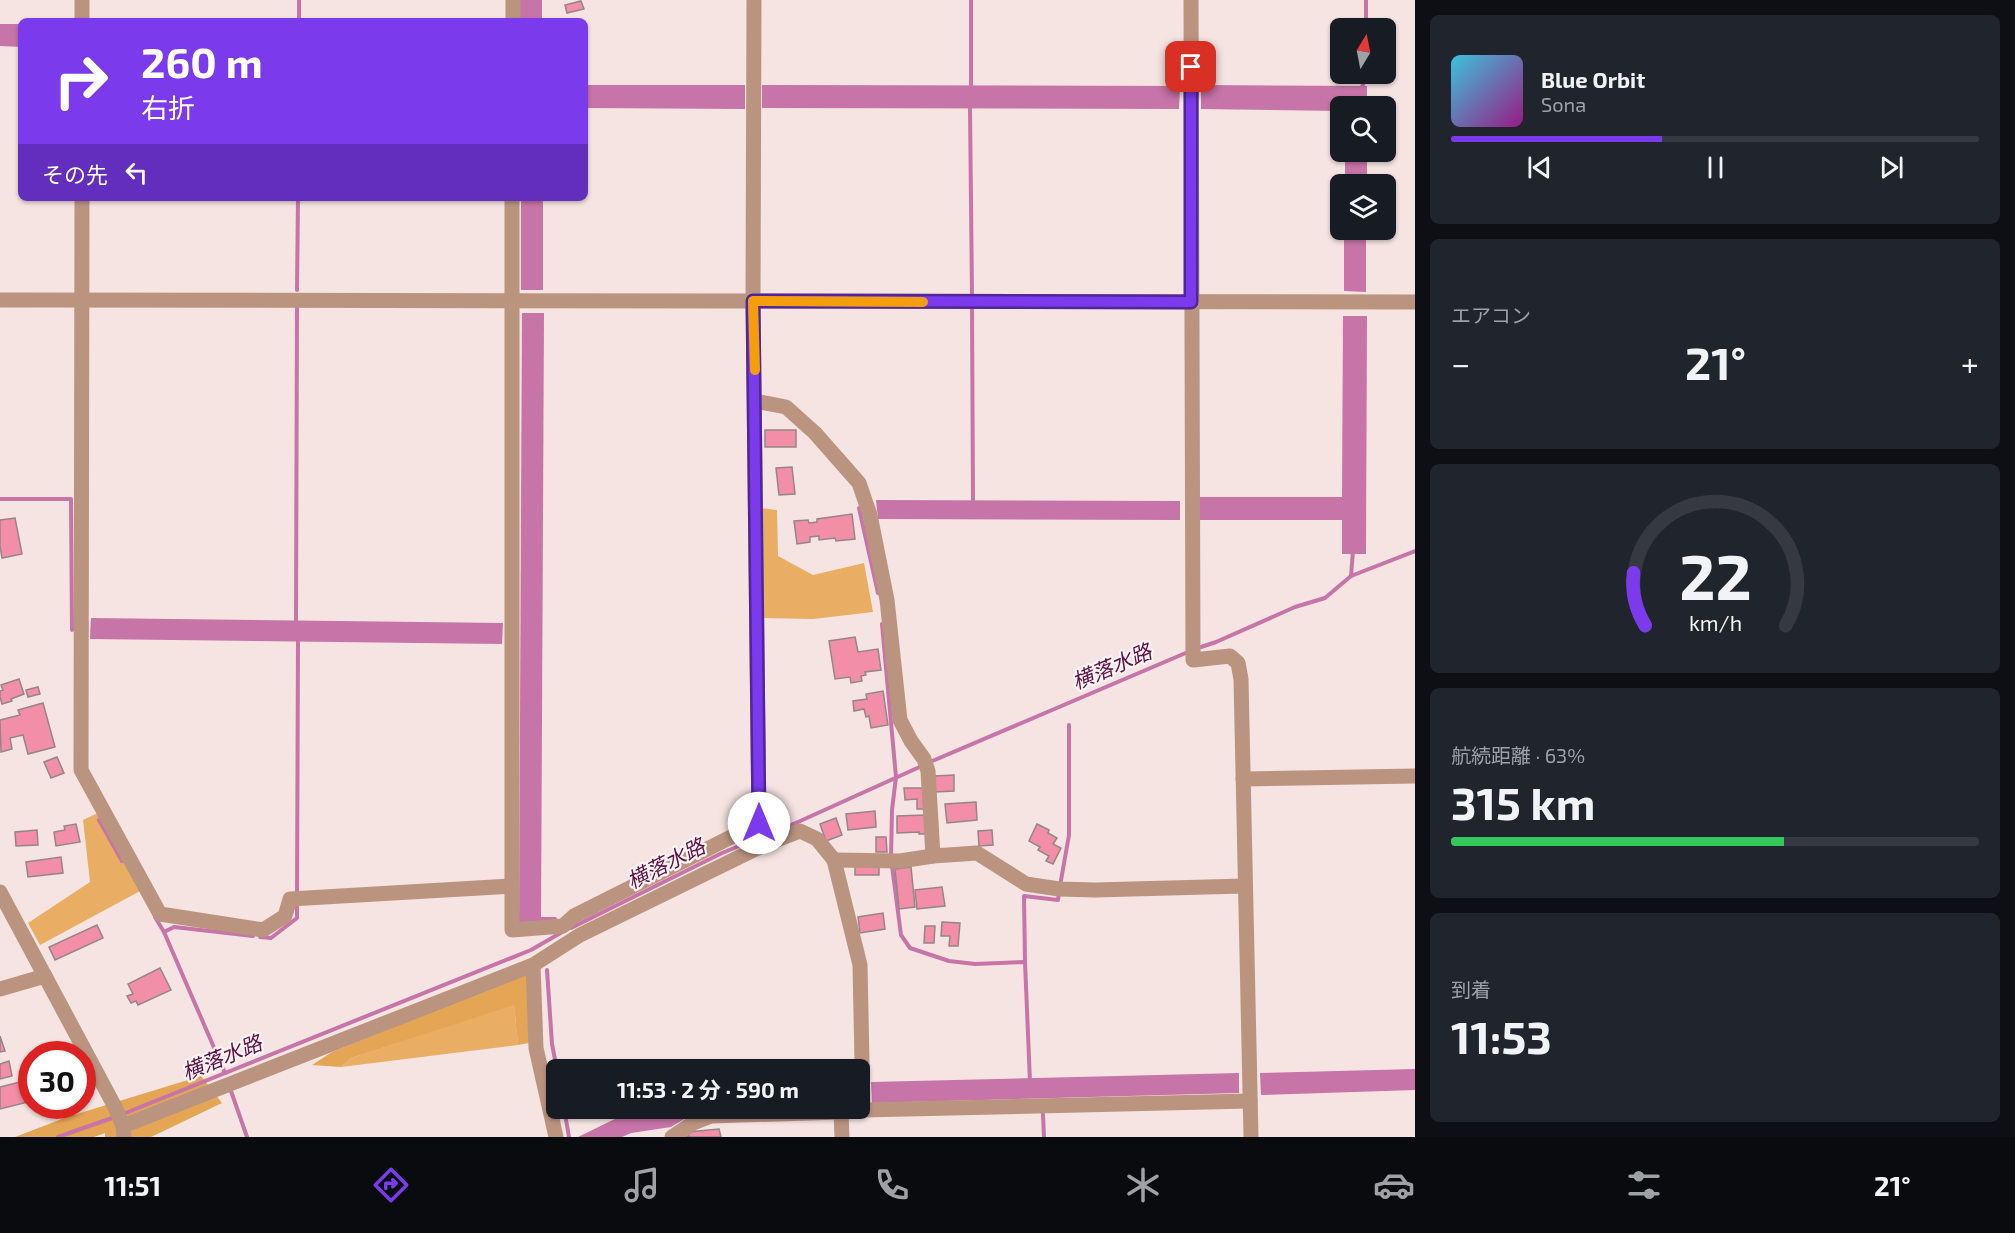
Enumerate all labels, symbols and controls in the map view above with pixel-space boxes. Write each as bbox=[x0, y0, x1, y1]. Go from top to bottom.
north arrow bbox=[1330, 18, 1396, 84]
map controls bbox=[1330, 18, 1396, 240]
text: 260 m bbox=[141, 36, 263, 86]
pin bbox=[1165, 41, 1216, 92]
icon: right bbox=[42, 42, 120, 120]
icon: arrive bbox=[1174, 50, 1207, 83]
text: Blue Orbit bbox=[1541, 66, 1645, 92]
text: 右折 bbox=[141, 91, 195, 123]
text: Sona bbox=[1541, 92, 1586, 116]
button: search bbox=[1330, 96, 1396, 162]
icon: previous bbox=[1523, 151, 1556, 184]
icon: pause bbox=[1699, 151, 1732, 184]
icon: next bbox=[1875, 151, 1908, 184]
icon: left bbox=[120, 156, 153, 189]
text: その先 bbox=[42, 161, 108, 187]
button: layers bbox=[1330, 174, 1396, 240]
text: エアコン bbox=[1451, 303, 1531, 327]
text: 21° bbox=[1685, 335, 1746, 389]
text: − bbox=[1451, 343, 1470, 383]
text: + bbox=[1961, 343, 1979, 383]
text: 22 bbox=[1679, 538, 1751, 613]
text: km/h bbox=[1688, 610, 1742, 635]
water label: 横落水路 bbox=[1068, 637, 1157, 694]
text: 航続距離 · 63% bbox=[1451, 743, 1585, 767]
text: 315 km bbox=[1451, 775, 1595, 829]
position arrow bbox=[727, 791, 791, 855]
water label: 横落水路 bbox=[622, 832, 710, 893]
text: 到着 bbox=[1451, 977, 1491, 1001]
text: 11:53 bbox=[1451, 1009, 1552, 1063]
water label: 横落水路 bbox=[178, 1029, 267, 1084]
speed limit sign: 30 bbox=[18, 1041, 96, 1119]
text: 11:53 · 2 分 · 590 m bbox=[617, 1076, 799, 1102]
icon: directions bbox=[370, 1164, 412, 1206]
icon: music bbox=[621, 1164, 663, 1206]
icon: phone bbox=[871, 1164, 913, 1206]
icon: climate bbox=[1122, 1164, 1164, 1206]
icon: car bbox=[1373, 1164, 1415, 1206]
icon: filters bbox=[1623, 1164, 1665, 1206]
text: 11:51 bbox=[104, 1169, 161, 1201]
text: 21° bbox=[1874, 1169, 1911, 1201]

